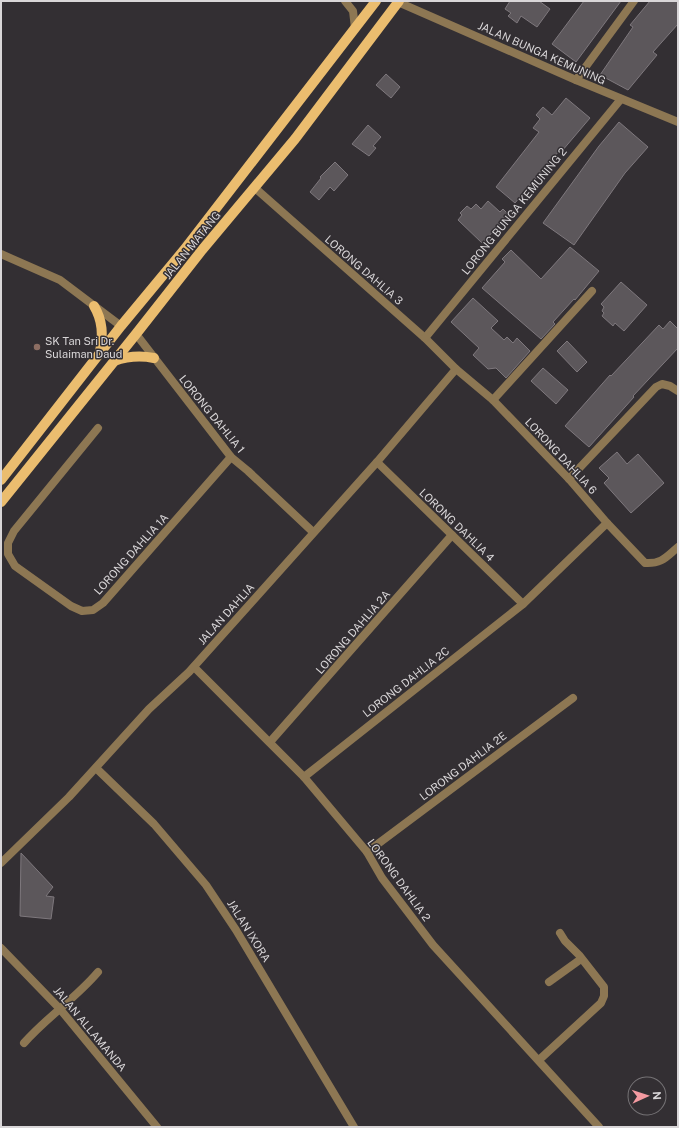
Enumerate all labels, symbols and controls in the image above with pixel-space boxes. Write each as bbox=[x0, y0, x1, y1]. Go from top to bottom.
street label: JALAN BUNGA KEMUNING bbox=[476, 19, 608, 87]
street label: LORONG BUNGA KEMUNING 2 bbox=[459, 145, 569, 277]
street label: JALAN MATANG bbox=[161, 209, 223, 281]
street label: LORONG DAHLIA 3 bbox=[323, 233, 405, 307]
place label: SK Tan Sri Dr. Sulaiman Daud bbox=[45, 335, 122, 360]
marker: SK Tan Sri Dr. Sulaiman Daud bbox=[32, 342, 42, 352]
street label: LORONG DAHLIA 1 bbox=[177, 373, 247, 455]
street label: LORONG DAHLIA 6 bbox=[523, 416, 599, 496]
street label: LORONG DAHLIA 4 bbox=[417, 486, 497, 564]
street label: LORONG DAHLIA 1A bbox=[92, 511, 171, 597]
street label: JALAN DAHLIA bbox=[196, 581, 257, 647]
street label: LORONG DAHLIA 2A bbox=[314, 588, 393, 676]
street label: LORONG DAHLIA 2C bbox=[360, 645, 452, 719]
street label: LORONG DAHLIA 2E bbox=[417, 729, 509, 803]
street label: LORONG DAHLIA 2 bbox=[365, 837, 433, 924]
street label: JALAN IXORA bbox=[225, 898, 273, 964]
street label: JALAN ALLAMANDA bbox=[51, 984, 129, 1074]
north arrow bbox=[627, 1076, 667, 1116]
text: N bbox=[651, 1091, 663, 1100]

